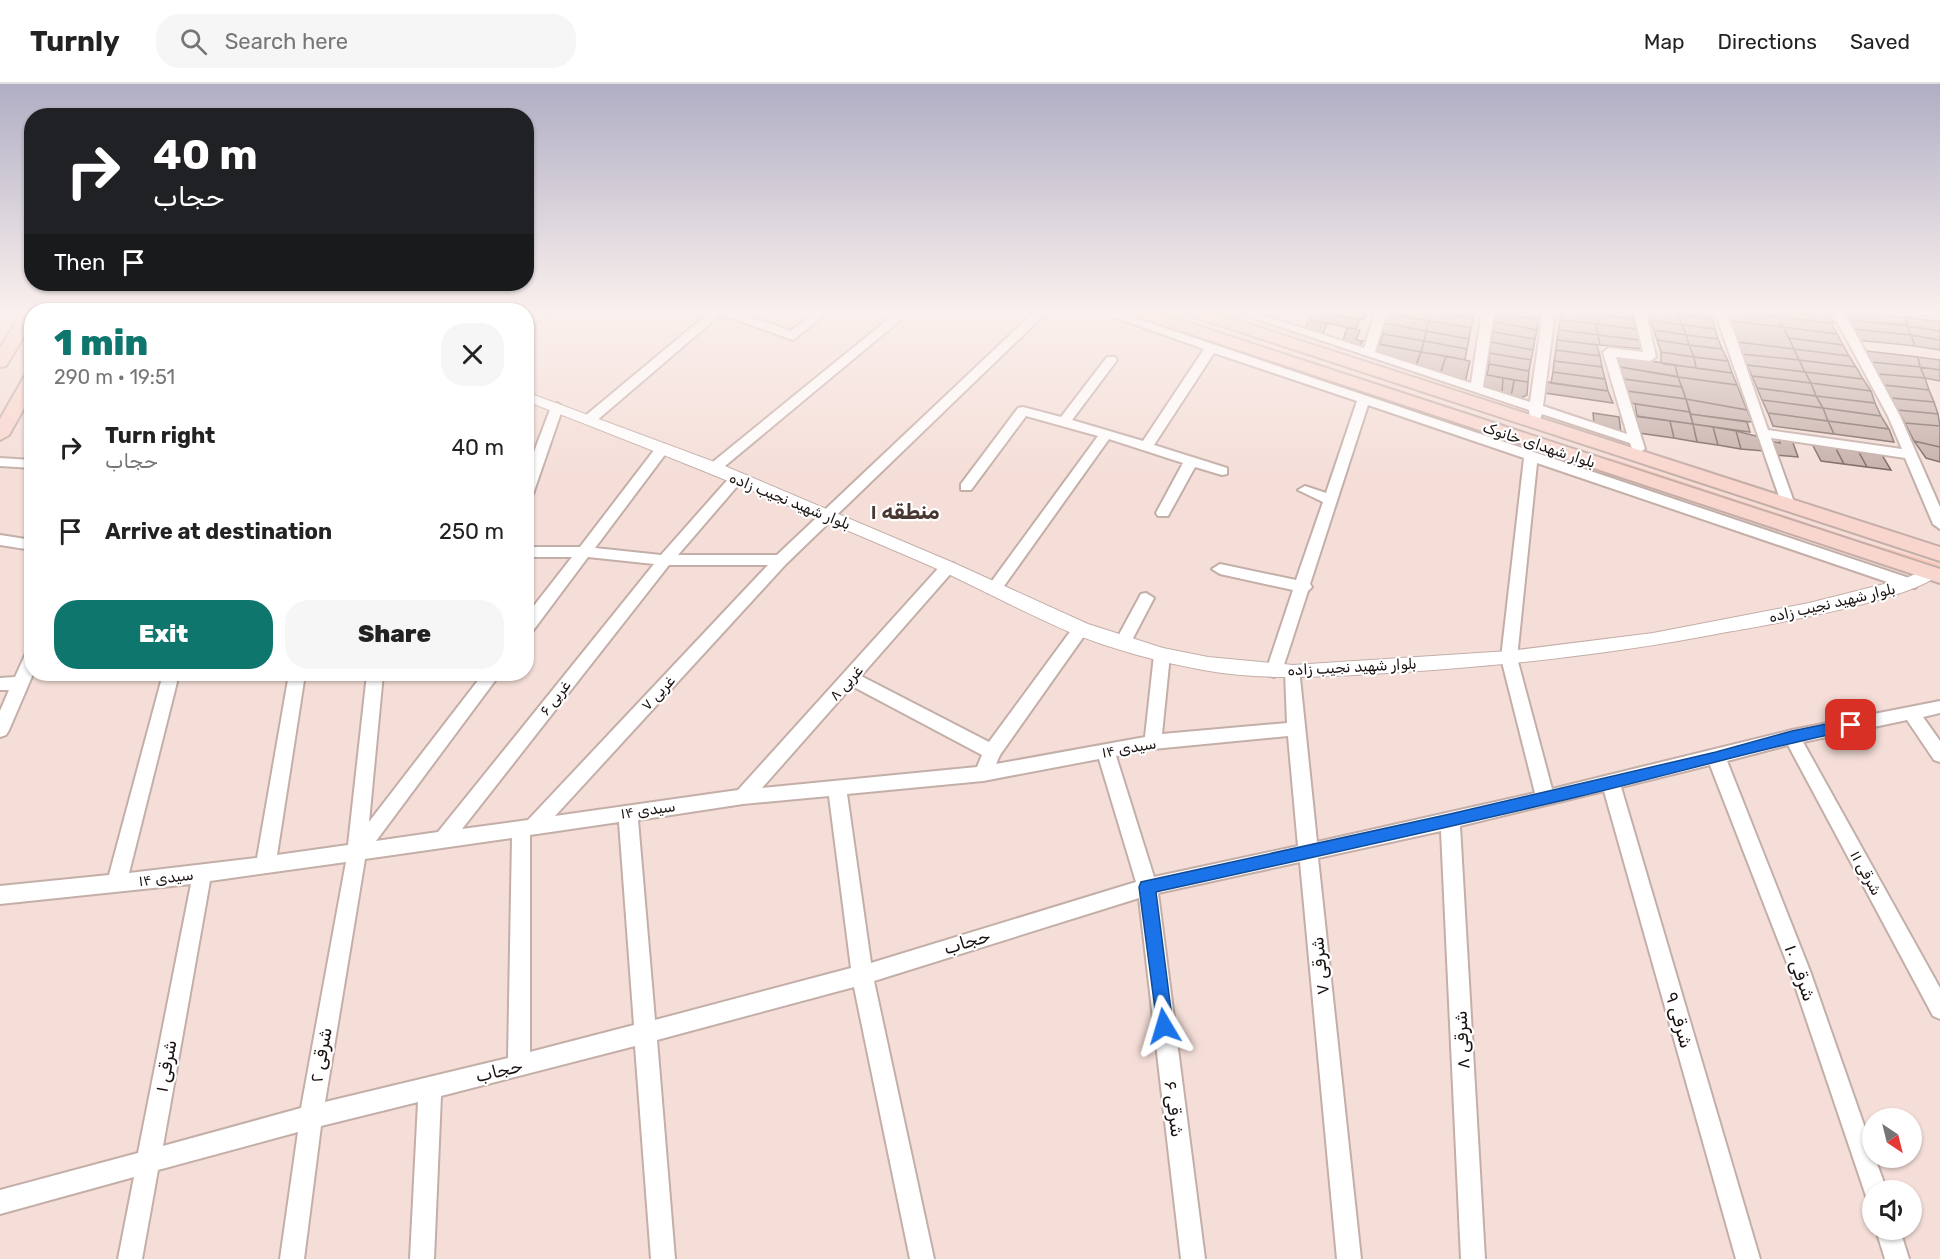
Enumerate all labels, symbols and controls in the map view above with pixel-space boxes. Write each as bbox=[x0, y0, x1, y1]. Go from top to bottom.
search box bbox=[156, 14, 576, 68]
text: Turnly bbox=[30, 25, 120, 58]
icon: search bbox=[177, 25, 210, 58]
text: Search here bbox=[225, 28, 348, 55]
text: Map bbox=[1644, 29, 1685, 54]
text: Directions bbox=[1718, 29, 1817, 54]
text: Saved bbox=[1850, 29, 1910, 54]
text: 40 m bbox=[153, 130, 258, 180]
icon: right bbox=[54, 132, 132, 210]
text: حجاب bbox=[153, 181, 225, 213]
icon: arrive bbox=[117, 246, 150, 279]
text: Then bbox=[54, 249, 105, 276]
text: 1 min bbox=[54, 321, 148, 364]
button: close bbox=[441, 323, 504, 386]
text: 290 m · 19:51 bbox=[54, 365, 175, 389]
street label: بلوار شهدای خانوک bbox=[1480, 418, 1598, 472]
text: Turn right bbox=[105, 422, 215, 449]
icon: right bbox=[54, 431, 87, 464]
text: 40 m bbox=[451, 434, 504, 461]
text: حجاب bbox=[105, 449, 158, 473]
street label: بلوار شهید نجیب زاده bbox=[727, 468, 853, 534]
district label: منطقه ۱ bbox=[870, 499, 940, 524]
icon: arrive bbox=[54, 515, 87, 548]
text: Arrive at destination bbox=[105, 518, 332, 545]
text: 250 m bbox=[439, 518, 504, 545]
street label: بلوار شهید نجیب زاده bbox=[1767, 580, 1897, 626]
button: Exit bbox=[54, 600, 273, 669]
button: Share bbox=[285, 600, 504, 669]
street label: بلوار شهید نجیب زاده bbox=[1287, 655, 1417, 679]
street label: غربی ۸ bbox=[825, 662, 867, 704]
street label: غربی ۷ bbox=[637, 672, 679, 714]
street label: غربی ۶ bbox=[536, 677, 574, 719]
pin bbox=[1825, 699, 1876, 750]
icon: arrive bbox=[1834, 708, 1867, 741]
street label: سیدی ۱۴ bbox=[1100, 734, 1158, 762]
street label: سیدی ۱۴ bbox=[619, 797, 677, 823]
street label: شرقی ۱۱ bbox=[1846, 847, 1886, 899]
street label: سیدی ۱۴ bbox=[137, 866, 195, 890]
street label: حجاب bbox=[941, 925, 993, 959]
street label: شرقی ۷ bbox=[1306, 936, 1334, 996]
street label: شرقی ۱۰ bbox=[1780, 942, 1820, 1004]
street label: شرقی ۹ bbox=[1660, 989, 1698, 1051]
position arrow bbox=[1132, 994, 1196, 1058]
street label: شرقی ۸ bbox=[1449, 1010, 1475, 1070]
street label: شرقی ۲ bbox=[305, 1026, 337, 1084]
street label: شرقی ۱ bbox=[151, 1038, 181, 1094]
street label: حجاب bbox=[473, 1055, 525, 1087]
street label: شرقی ۶ bbox=[1160, 1079, 1188, 1139]
north arrow bbox=[1862, 1108, 1922, 1168]
map controls bbox=[1862, 1108, 1922, 1240]
button: sound bbox=[1862, 1180, 1922, 1240]

